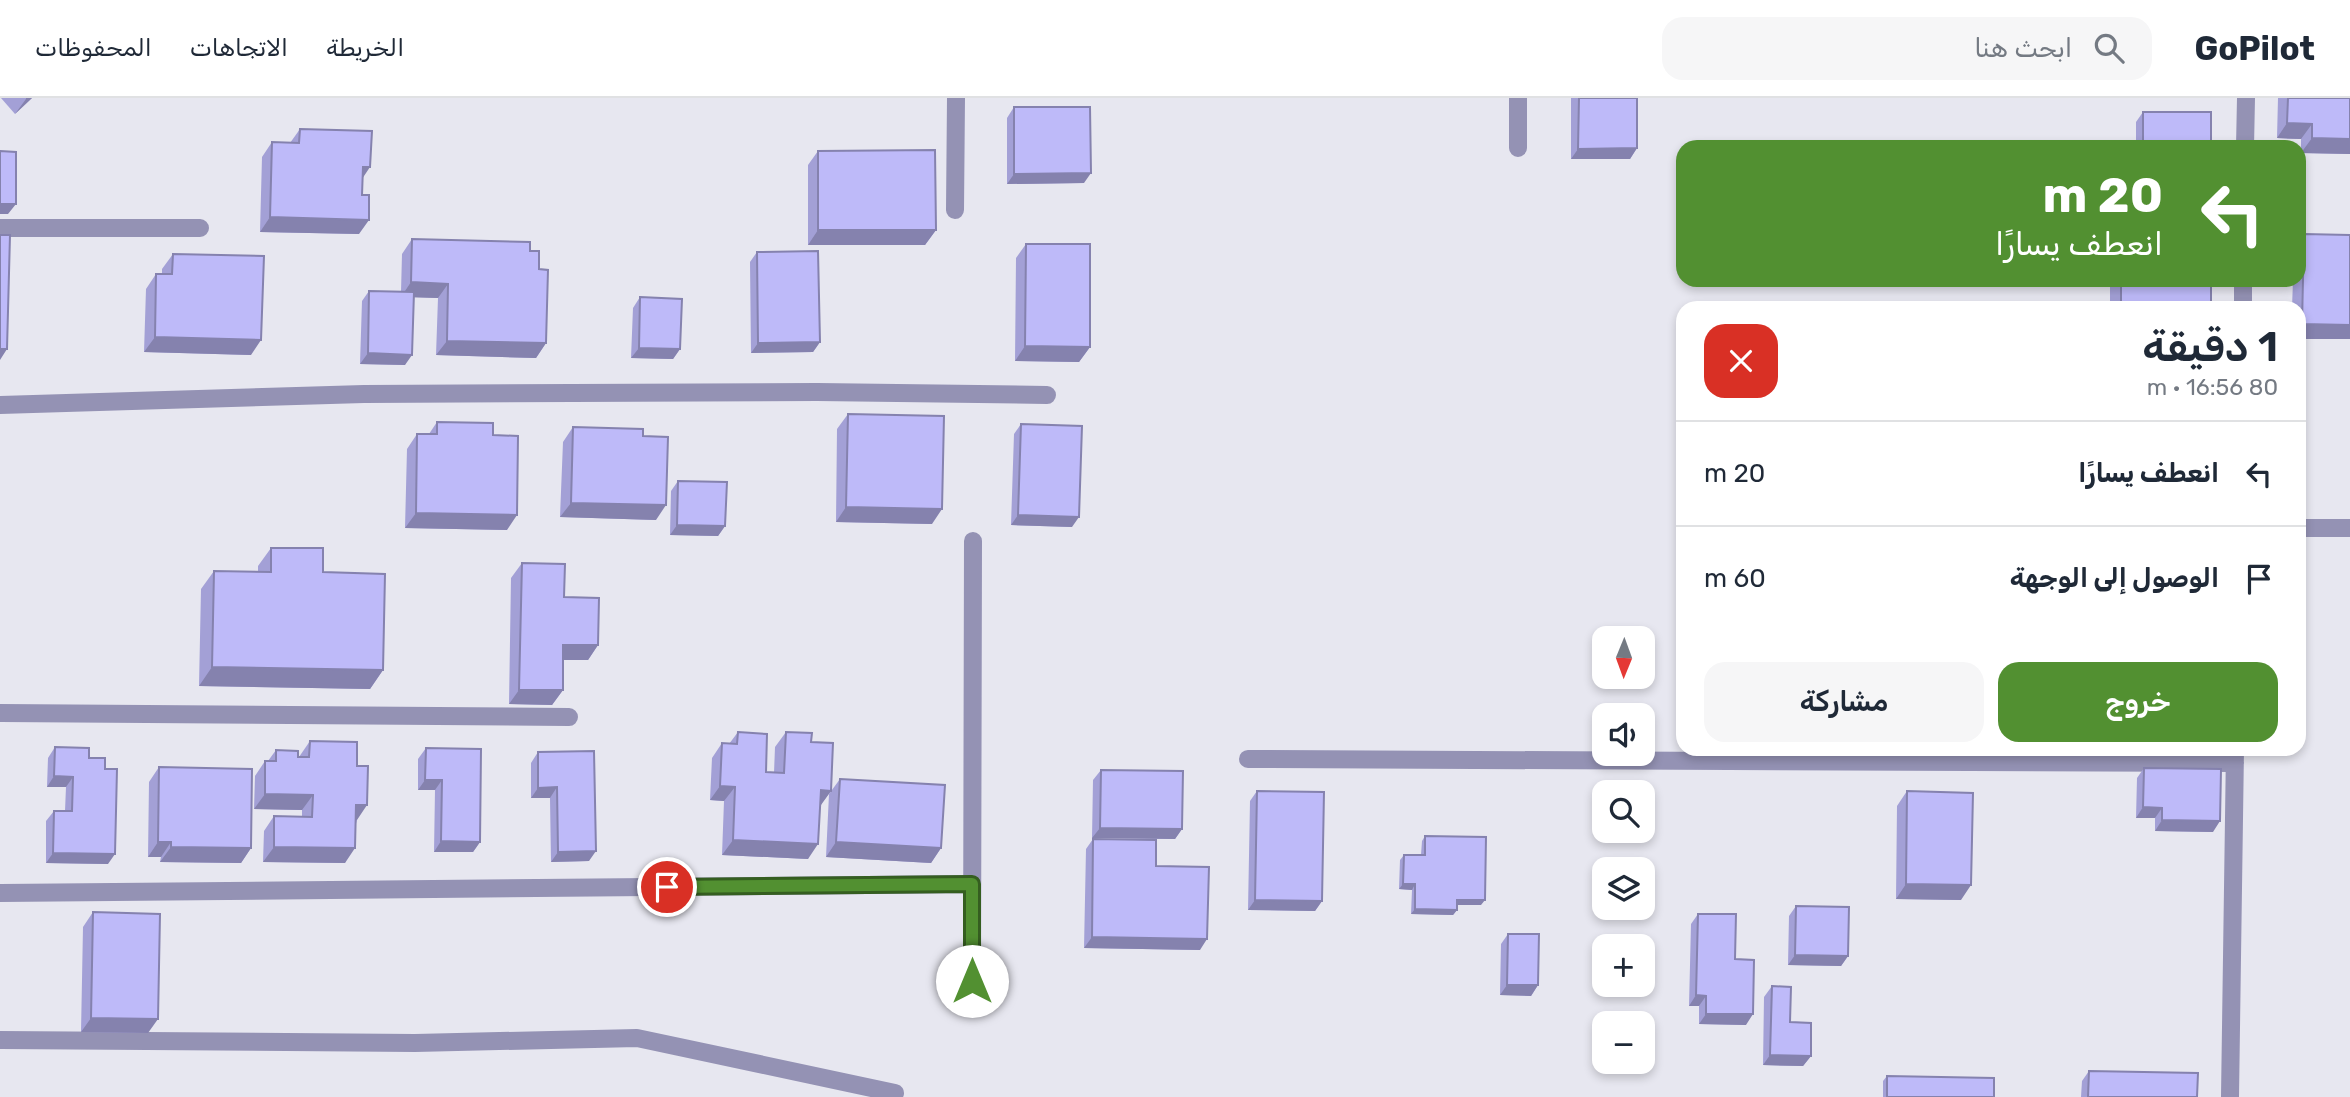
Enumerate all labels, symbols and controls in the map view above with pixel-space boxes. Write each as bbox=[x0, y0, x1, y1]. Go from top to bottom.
search box bbox=[1662, 17, 2152, 80]
icon: search bbox=[2090, 29, 2128, 67]
text: GoPilot bbox=[2194, 29, 2315, 68]
text: ابحث هنا bbox=[1974, 33, 2072, 64]
text: المحفوظات bbox=[35, 34, 152, 62]
text: الاتجاهات bbox=[190, 34, 288, 62]
text: الخريطة bbox=[326, 34, 404, 62]
text: 20 m bbox=[2043, 166, 2163, 224]
icon: left bbox=[2187, 168, 2278, 259]
text: انعطف يسارًا bbox=[1995, 225, 2163, 263]
text: 1 دقيقة bbox=[2142, 322, 2278, 372]
button: close bbox=[1704, 324, 1778, 398]
text: 80 m · 16:56 bbox=[2147, 373, 2278, 401]
icon: left bbox=[2240, 455, 2278, 493]
text: 20 m bbox=[1704, 458, 1765, 489]
text: انعطف يسارًا bbox=[2078, 458, 2219, 489]
icon: arrive bbox=[2240, 560, 2278, 598]
text: 60 m bbox=[1704, 563, 1766, 594]
text: الوصول إلى الوجهة bbox=[2010, 563, 2219, 594]
north arrow bbox=[1592, 626, 1656, 690]
map controls bbox=[1592, 626, 1655, 1074]
button: مشاركة bbox=[1704, 662, 1984, 742]
button: خروج bbox=[1998, 662, 2278, 742]
button: sound bbox=[1592, 703, 1655, 766]
button: search bbox=[1592, 780, 1655, 843]
pin bbox=[637, 857, 697, 917]
button: layers bbox=[1592, 857, 1655, 920]
icon: arrive bbox=[648, 868, 686, 906]
button: + bbox=[1592, 934, 1655, 997]
position arrow bbox=[935, 944, 1009, 1018]
button: − bbox=[1592, 1011, 1655, 1074]

